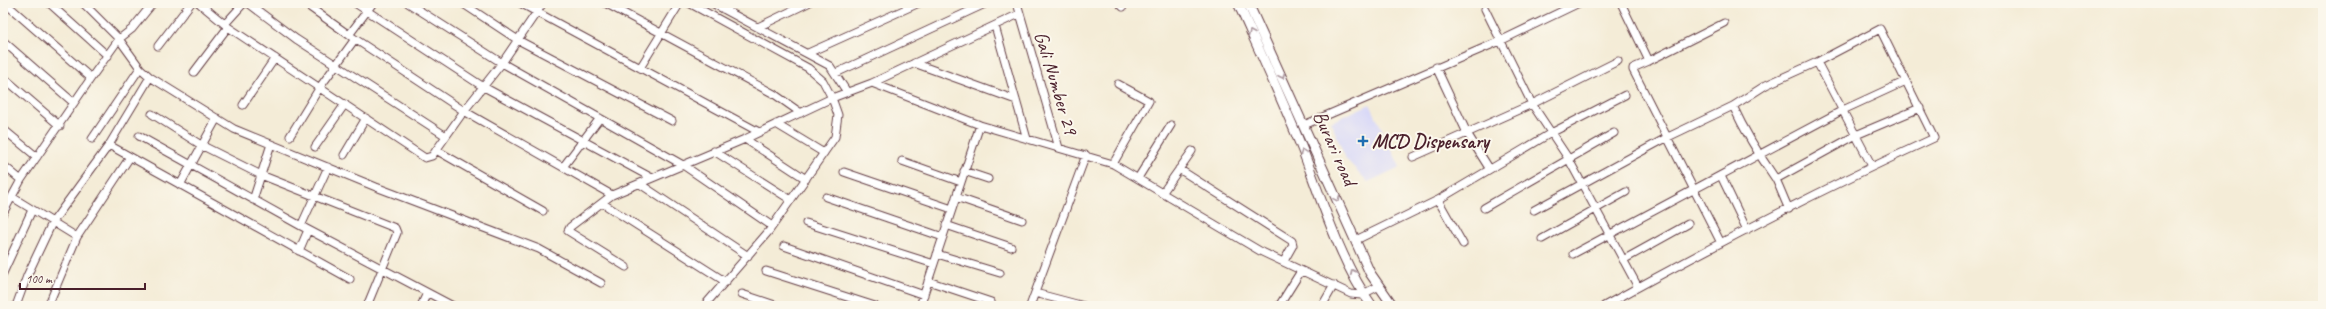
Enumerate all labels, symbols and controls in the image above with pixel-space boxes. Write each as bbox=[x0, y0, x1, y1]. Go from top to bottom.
street label: Gali Number 29 bbox=[1028, 28, 1084, 140]
one-way arrow bbox=[1248, 29, 1256, 36]
one-way arrow bbox=[1277, 72, 1285, 80]
street label: Burari road bbox=[1308, 107, 1364, 192]
place label: MCD Dispensary bbox=[1372, 129, 1491, 154]
marker: MCD Dispensary bbox=[1357, 135, 1369, 147]
one-way arrow bbox=[1300, 149, 1308, 157]
one-way arrow bbox=[1332, 194, 1340, 202]
scale bar bbox=[20, 265, 145, 291]
one-way arrow bbox=[1350, 269, 1358, 276]
text: 100 m bbox=[26, 271, 53, 287]

